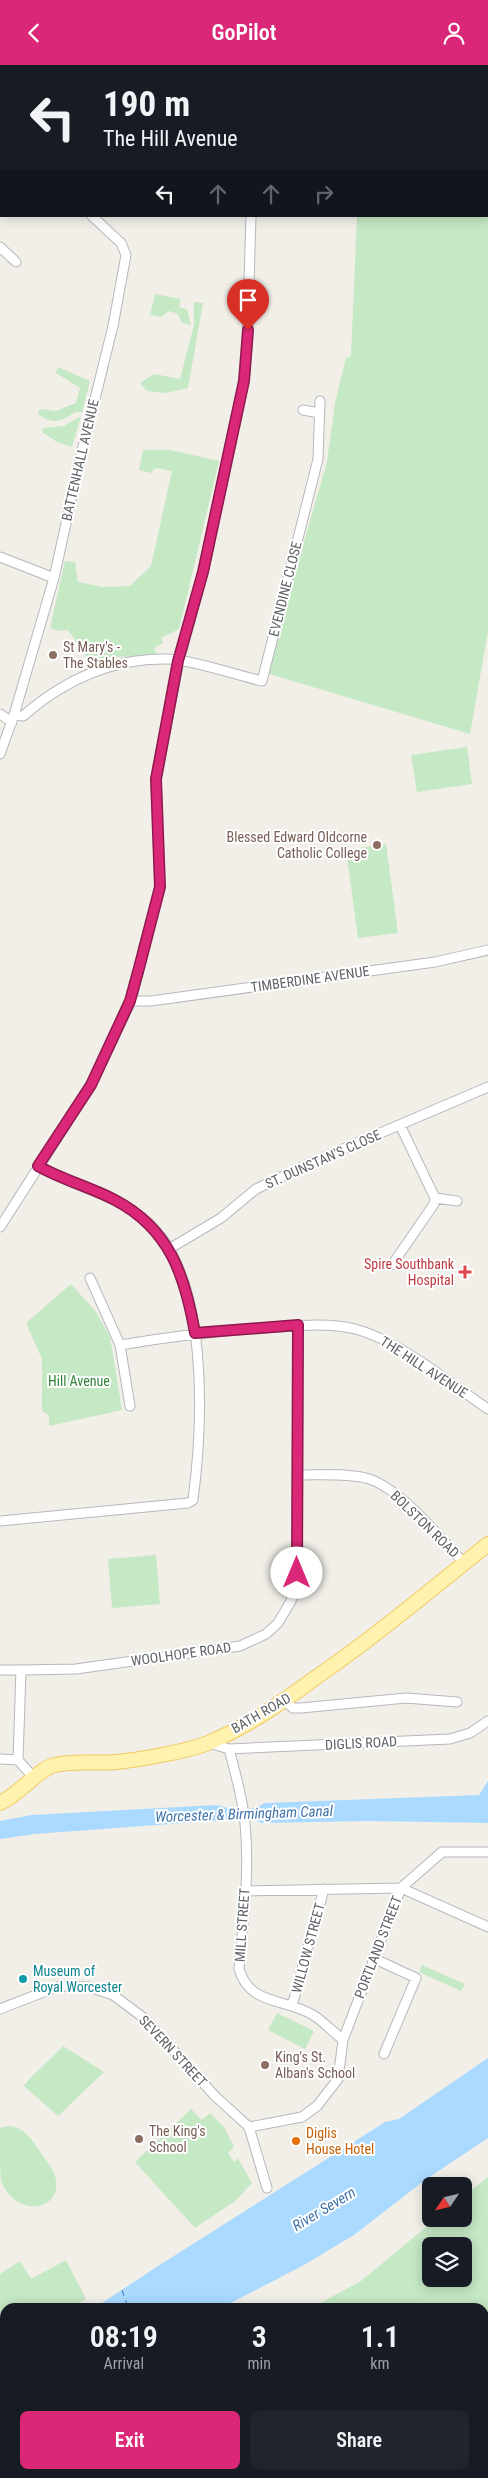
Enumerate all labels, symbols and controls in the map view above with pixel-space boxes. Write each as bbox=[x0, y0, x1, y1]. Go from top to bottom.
icon: back bbox=[20, 19, 48, 47]
icon: person bbox=[440, 19, 468, 47]
text: GoPilot bbox=[212, 20, 276, 45]
text: 190 m bbox=[103, 84, 190, 125]
icon: left bbox=[20, 85, 85, 150]
text: The Hill Avenue bbox=[103, 126, 238, 151]
icon: left bbox=[151, 180, 179, 208]
icon: ahead bbox=[204, 180, 232, 208]
icon: ahead bbox=[257, 180, 285, 208]
icon: right bbox=[310, 180, 338, 208]
pin bbox=[227, 279, 269, 330]
icon: arrive bbox=[234, 286, 262, 314]
street label: BATTENHALL AVENUE bbox=[58, 398, 102, 522]
street label: EVENDINE CLOSE bbox=[265, 540, 305, 638]
place label: St Mary's - The Stables bbox=[63, 639, 128, 671]
marker: St Mary's - The Stables bbox=[47, 649, 59, 661]
place label: Blessed Edward Oldcorne Catholic College bbox=[227, 829, 367, 861]
marker: Blessed Edward Oldcorne Catholic College bbox=[371, 839, 383, 851]
street label: TIMBERDINE AVENUE bbox=[250, 963, 370, 995]
street label: ST. DUNSTAN'S CLOSE bbox=[263, 1126, 383, 1192]
place label: Spire Southbank Hospital bbox=[364, 1256, 455, 1288]
marker: Spire Southbank Hospital bbox=[458, 1265, 472, 1279]
street label: THE HILL AVENUE bbox=[377, 1333, 471, 1401]
park label: Hill Avenue bbox=[48, 1373, 110, 1389]
street label: BOLSTON ROAD bbox=[387, 1487, 463, 1561]
position arrow bbox=[270, 1546, 322, 1598]
street label: WOOLHOPE ROAD bbox=[130, 1639, 232, 1669]
street label: BATH ROAD bbox=[229, 1690, 293, 1736]
street label: DIGLIS ROAD bbox=[325, 1733, 397, 1753]
water label: Worcester & Birmingham Canal bbox=[155, 1802, 334, 1826]
street label: MILL STREET bbox=[231, 1888, 253, 1962]
street label: PORTLAND STREET bbox=[351, 1894, 405, 2000]
street label: WILLOW STREET bbox=[288, 1901, 328, 1995]
place label: Museum of Royal Worcester bbox=[33, 1963, 122, 1995]
marker: Museum of Royal Worcester bbox=[17, 1973, 29, 1985]
street label: SEVERN STREET bbox=[136, 2012, 210, 2090]
place label: King's St. Alban's School bbox=[275, 2049, 355, 2081]
marker: King's St. Alban's School bbox=[259, 2059, 271, 2071]
place label: The King's School bbox=[149, 2123, 206, 2155]
place label: Diglis House Hotel bbox=[306, 2125, 374, 2157]
marker: The King's School bbox=[133, 2133, 145, 2145]
marker: Diglis House Hotel bbox=[290, 2135, 302, 2147]
north arrow bbox=[422, 2177, 472, 2227]
map controls bbox=[422, 2177, 472, 2287]
water label: River Severn bbox=[289, 2183, 359, 2235]
button: layers bbox=[422, 2237, 472, 2287]
text: 08:19 bbox=[90, 2319, 158, 2354]
text: 3 bbox=[252, 2319, 267, 2354]
text: 1.1 bbox=[361, 2319, 399, 2354]
text: Arrival bbox=[103, 2354, 144, 2373]
text: min bbox=[248, 2354, 271, 2373]
text: km bbox=[370, 2354, 390, 2373]
button: Exit bbox=[20, 2411, 240, 2469]
button: Share bbox=[250, 2411, 469, 2469]

